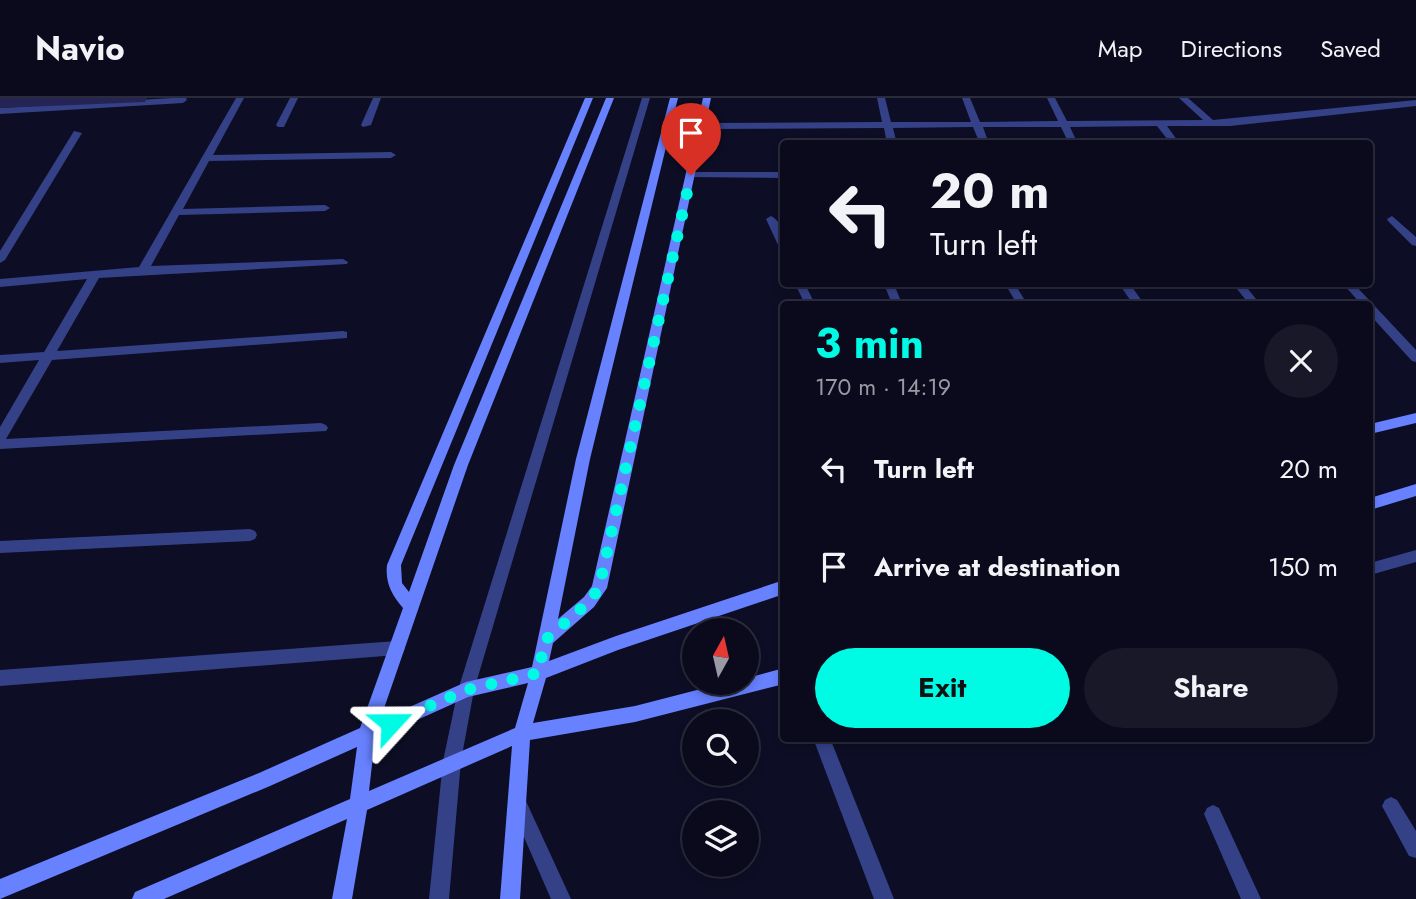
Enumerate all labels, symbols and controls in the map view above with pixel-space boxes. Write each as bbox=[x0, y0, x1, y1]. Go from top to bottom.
text: Navio bbox=[35, 25, 125, 72]
text: Map bbox=[1098, 31, 1143, 66]
text: Directions bbox=[1181, 31, 1282, 66]
text: Saved bbox=[1320, 31, 1381, 66]
pin bbox=[661, 103, 721, 175]
icon: arrive bbox=[672, 114, 710, 152]
text: 20 m bbox=[930, 156, 1049, 226]
icon: left bbox=[815, 168, 906, 259]
text: Turn left bbox=[930, 221, 1037, 267]
text: 3 min bbox=[815, 313, 924, 374]
button: close bbox=[1264, 324, 1338, 398]
text: 170 m · 14:19 bbox=[815, 370, 951, 404]
icon: left bbox=[815, 450, 853, 488]
text: Turn left bbox=[874, 450, 974, 488]
text: 20 m bbox=[1280, 450, 1338, 488]
icon: arrive bbox=[815, 548, 853, 586]
text: Arrive at destination bbox=[874, 548, 1121, 586]
text: 150 m bbox=[1268, 548, 1338, 586]
north arrow bbox=[682, 618, 760, 695]
map controls bbox=[682, 618, 759, 877]
button: Exit bbox=[815, 648, 1070, 728]
button: Share bbox=[1084, 648, 1338, 728]
position arrow bbox=[354, 686, 428, 760]
button: search bbox=[682, 709, 759, 786]
button: layers bbox=[682, 800, 759, 877]

